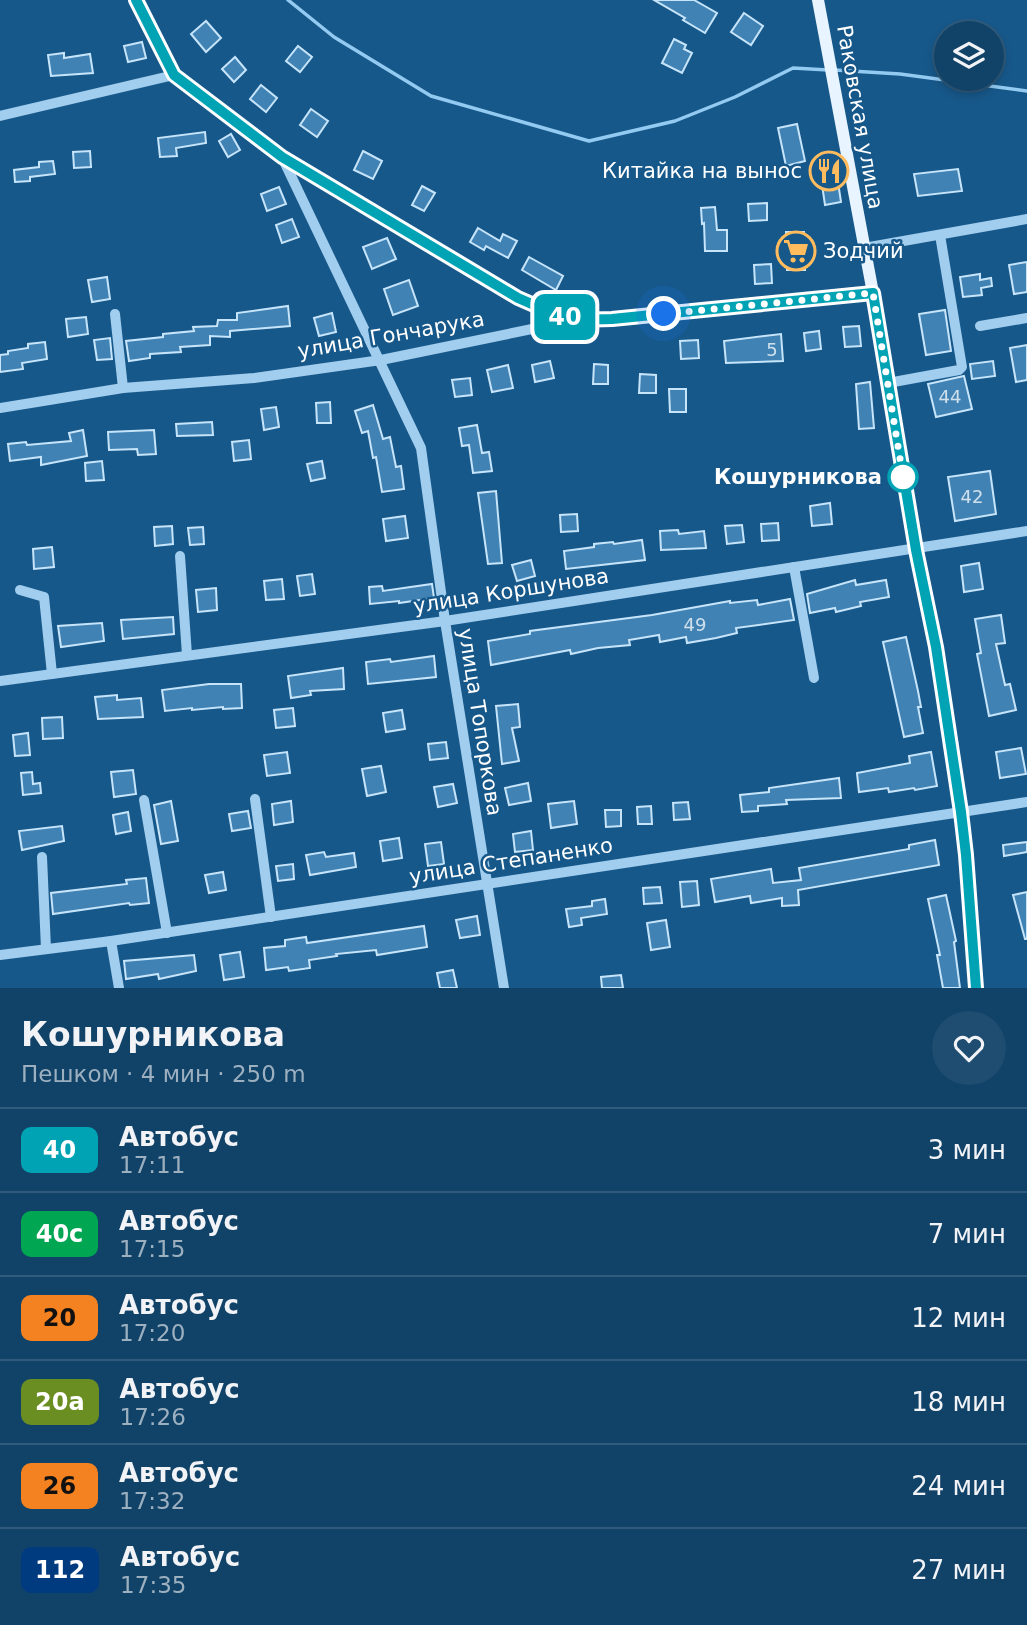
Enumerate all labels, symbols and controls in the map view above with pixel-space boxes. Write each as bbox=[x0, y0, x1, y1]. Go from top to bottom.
map controls bbox=[934, 21, 1004, 91]
button: layers bbox=[934, 21, 1004, 91]
street label: Раковская улица bbox=[832, 23, 888, 211]
restaurant icon: Китайка на вынос bbox=[808, 150, 850, 192]
place label: Китайка на вынос bbox=[602, 159, 802, 183]
supermarket icon: Зодчий bbox=[775, 230, 817, 272]
place label: Зодчий bbox=[823, 239, 904, 263]
line badge: 40 bbox=[534, 294, 596, 340]
your location bbox=[646, 296, 681, 331]
text: 40 bbox=[548, 303, 582, 331]
street label: улица Гончарука bbox=[296, 307, 486, 363]
house number: 5 bbox=[766, 339, 778, 360]
house number: 44 bbox=[939, 386, 961, 407]
marker: Кошурникова bbox=[888, 462, 918, 492]
place label: Кошурникова bbox=[714, 465, 882, 489]
house number: 42 bbox=[961, 486, 983, 507]
street label: улица Коршунова bbox=[411, 564, 611, 618]
house number: 49 bbox=[684, 614, 706, 635]
street label: улица Топоркова bbox=[453, 626, 507, 818]
street label: улица Степаненко bbox=[408, 833, 614, 889]
button: heart bbox=[932, 1011, 1006, 1085]
text: Кошурникова bbox=[21, 1015, 285, 1054]
text: Пешком · 4 мин · 250 m bbox=[21, 1061, 306, 1087]
text: Автобус bbox=[119, 1122, 239, 1152]
text: 3 мин bbox=[928, 1135, 1006, 1165]
text: 40 bbox=[43, 1136, 76, 1164]
text: 17:11 bbox=[119, 1152, 185, 1178]
text: Автобус bbox=[119, 1206, 239, 1236]
text: 7 мин bbox=[928, 1219, 1006, 1249]
text: 40с bbox=[36, 1220, 83, 1248]
text: 17:15 bbox=[119, 1236, 185, 1262]
text: Автобус bbox=[119, 1290, 239, 1320]
text: 12 мин bbox=[911, 1303, 1006, 1333]
text: 20 bbox=[43, 1304, 76, 1332]
text: 17:20 bbox=[119, 1320, 185, 1346]
text: Автобус bbox=[120, 1374, 240, 1404]
text: 18 мин bbox=[911, 1387, 1006, 1417]
text: 20а bbox=[35, 1388, 85, 1416]
text: 17:26 bbox=[120, 1404, 186, 1430]
text: Автобус bbox=[119, 1458, 239, 1488]
text: 24 мин bbox=[911, 1471, 1006, 1501]
text: 26 bbox=[43, 1472, 76, 1500]
text: 17:32 bbox=[119, 1488, 185, 1514]
text: Автобус bbox=[120, 1542, 240, 1572]
text: 27 мин bbox=[911, 1555, 1006, 1585]
text: 112 bbox=[35, 1556, 85, 1584]
text: 17:35 bbox=[120, 1572, 186, 1598]

